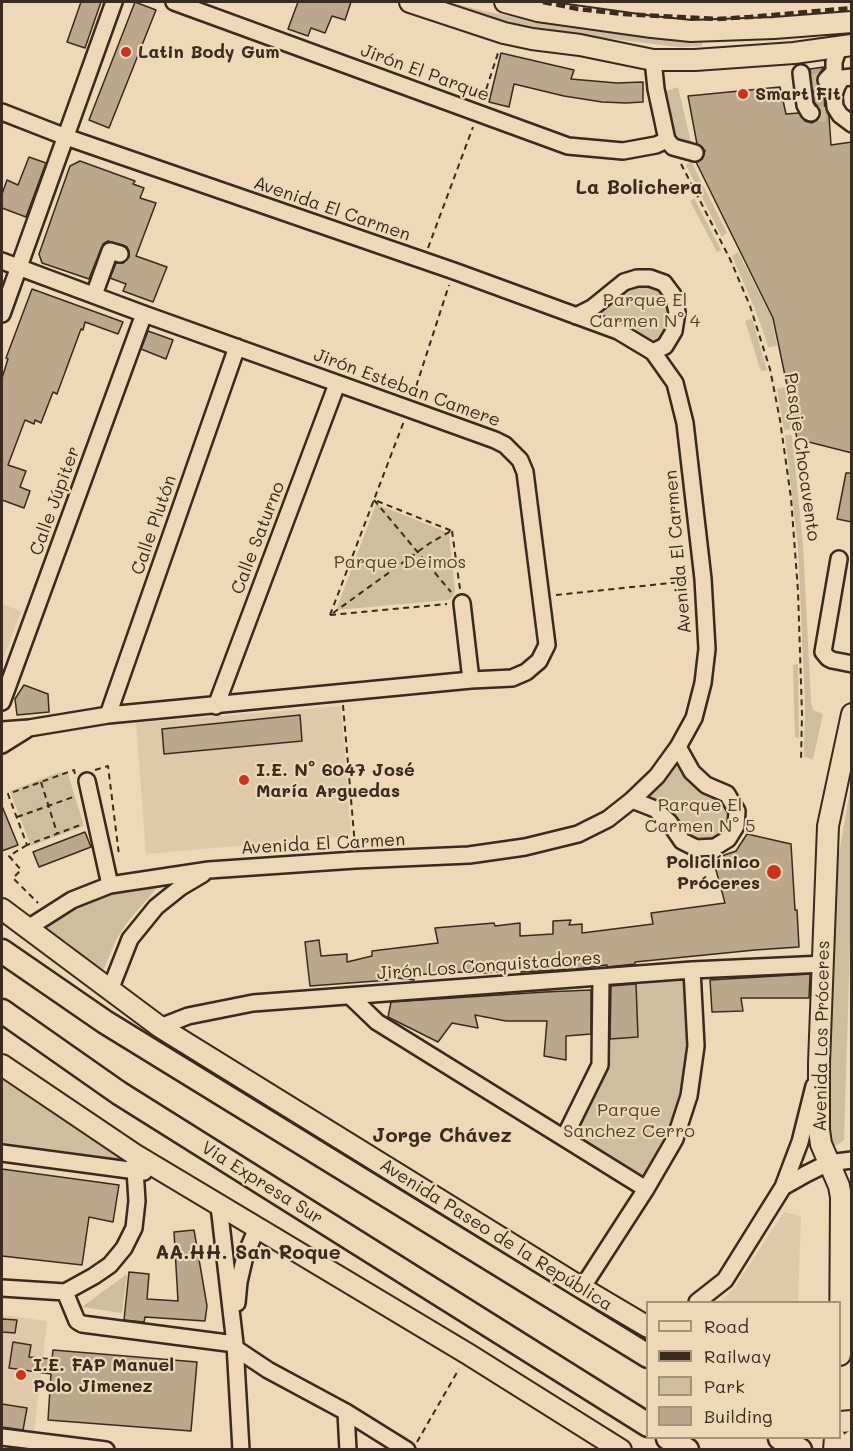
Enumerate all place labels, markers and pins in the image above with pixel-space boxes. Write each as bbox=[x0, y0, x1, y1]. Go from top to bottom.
place label: Latin Body Gum bbox=[138, 41, 280, 63]
marker: Latin Body Gum bbox=[119, 45, 133, 59]
place label: Smart Fit bbox=[755, 83, 841, 105]
marker: Smart Fit bbox=[736, 87, 750, 101]
place label: I.E. N° 6047 José María Arguedas bbox=[256, 759, 415, 802]
marker: I.E. N° 6047 José María Arguedas bbox=[237, 773, 251, 787]
place label: Policlínico Próceres bbox=[666, 851, 760, 894]
marker: Policlínico Próceres bbox=[765, 863, 783, 881]
place label: I.E. FAP Manuel Polo Jimenez bbox=[33, 1354, 174, 1396]
marker: I.E. FAP Manuel Polo Jimenez bbox=[14, 1368, 28, 1382]

